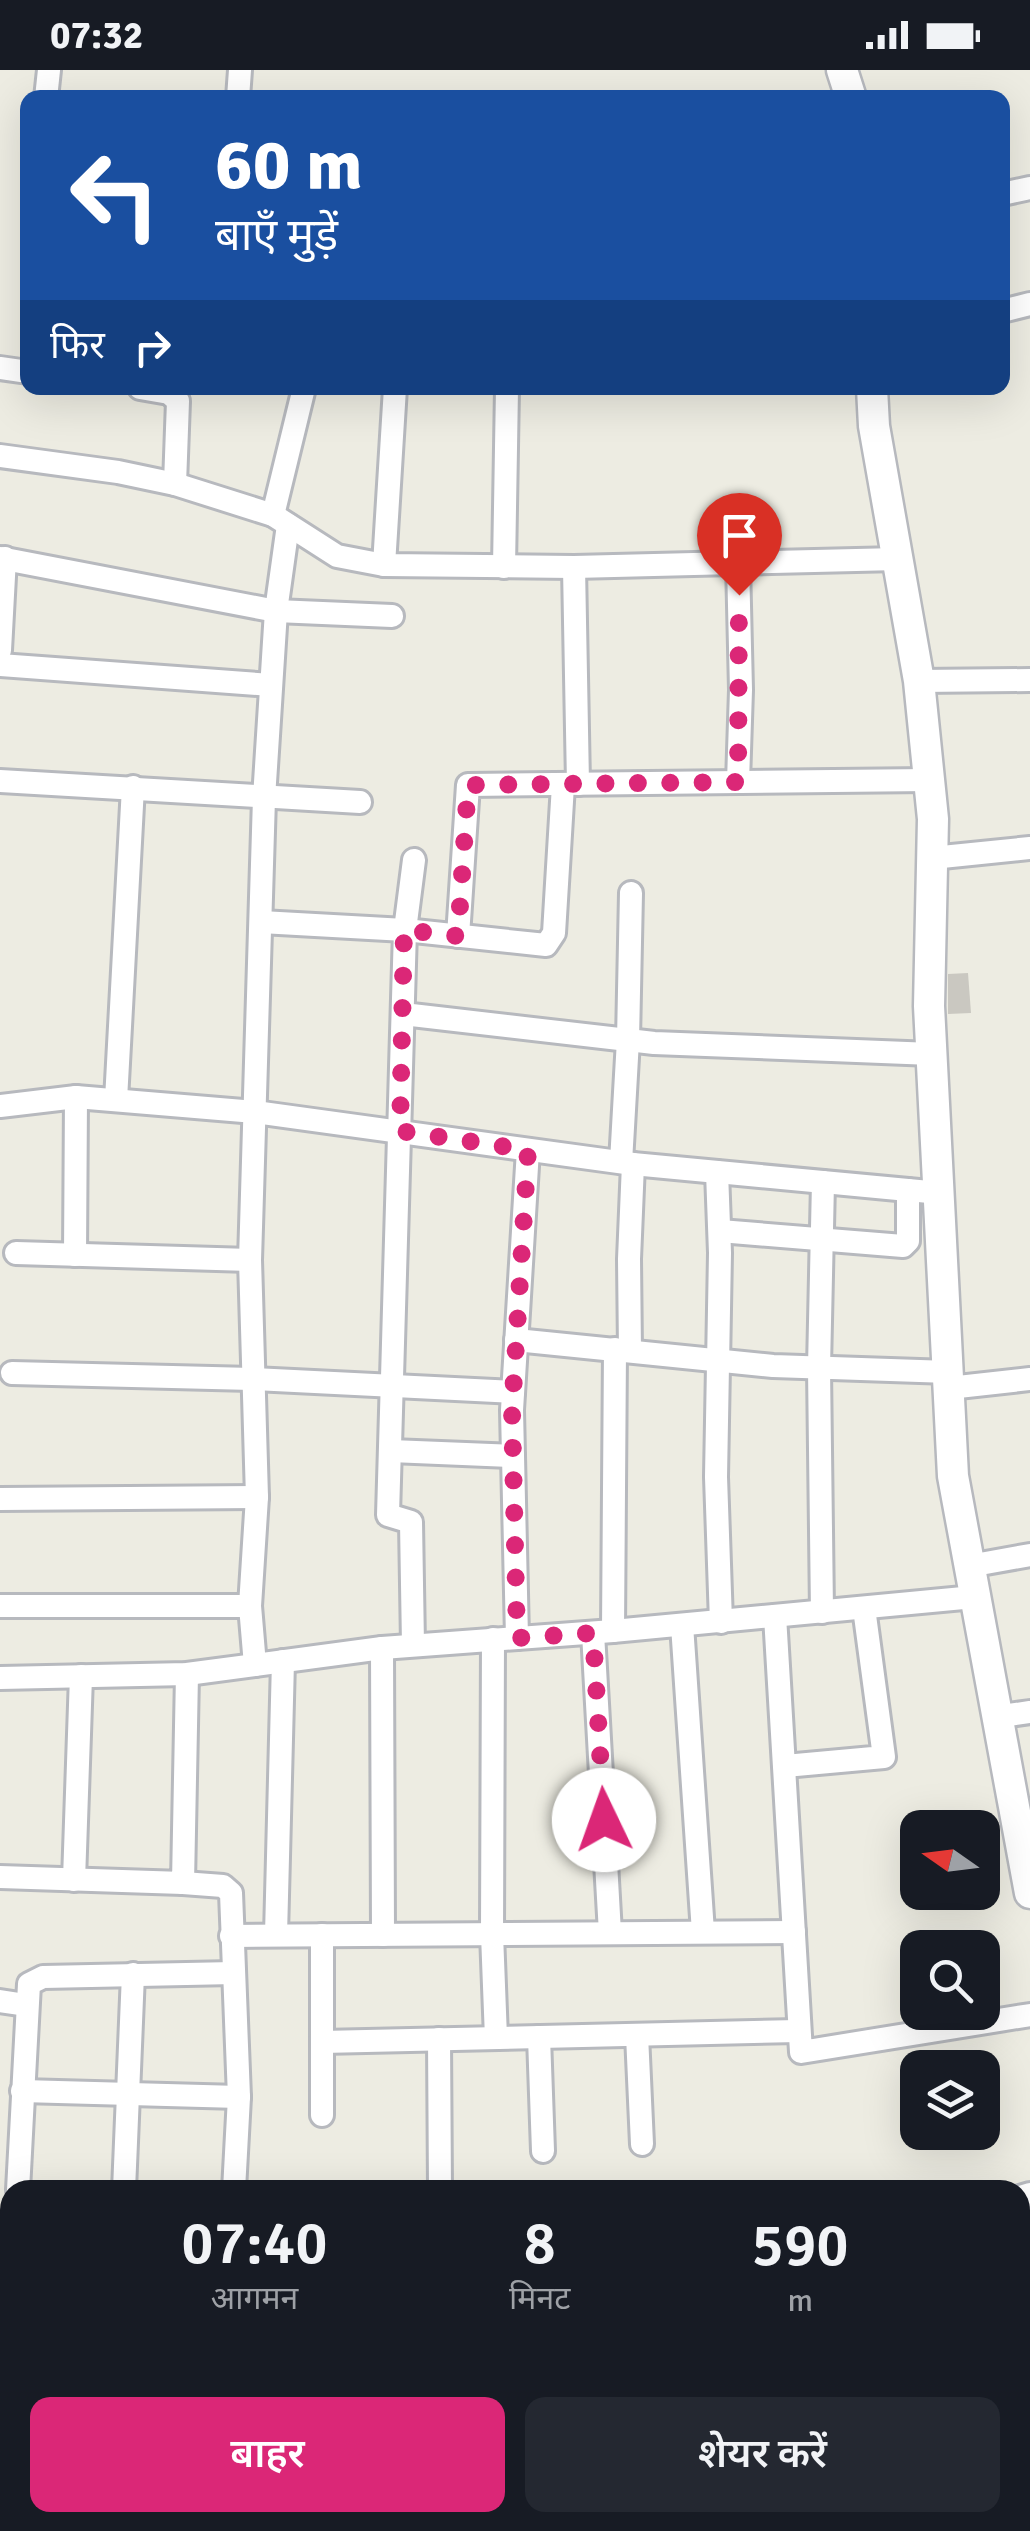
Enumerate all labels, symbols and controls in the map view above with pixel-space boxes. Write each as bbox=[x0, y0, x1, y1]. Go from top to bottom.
text: 07:32 bbox=[50, 12, 143, 59]
text: 60 m bbox=[215, 122, 363, 208]
icon: left bbox=[50, 130, 180, 260]
text: बाएँ मुड़ें bbox=[215, 208, 338, 263]
icon: right bbox=[125, 320, 180, 375]
text: फिर bbox=[50, 322, 105, 369]
pin bbox=[697, 493, 782, 596]
icon: arrive bbox=[712, 508, 767, 563]
position arrow bbox=[552, 1768, 656, 1872]
north arrow bbox=[900, 1810, 1000, 1910]
map controls bbox=[900, 1810, 1000, 2150]
button: search bbox=[900, 1930, 1000, 2030]
button: layers bbox=[900, 2050, 1000, 2150]
text: 07:40 bbox=[181, 2207, 328, 2281]
text: 8 bbox=[523, 2207, 556, 2281]
text: 590 bbox=[752, 2209, 849, 2283]
text: आगमन bbox=[211, 2279, 298, 2318]
text: मिनट bbox=[509, 2279, 570, 2318]
text: m bbox=[787, 2281, 813, 2320]
button: बाहर bbox=[30, 2397, 505, 2512]
button: शेयर करें bbox=[525, 2397, 1000, 2512]

